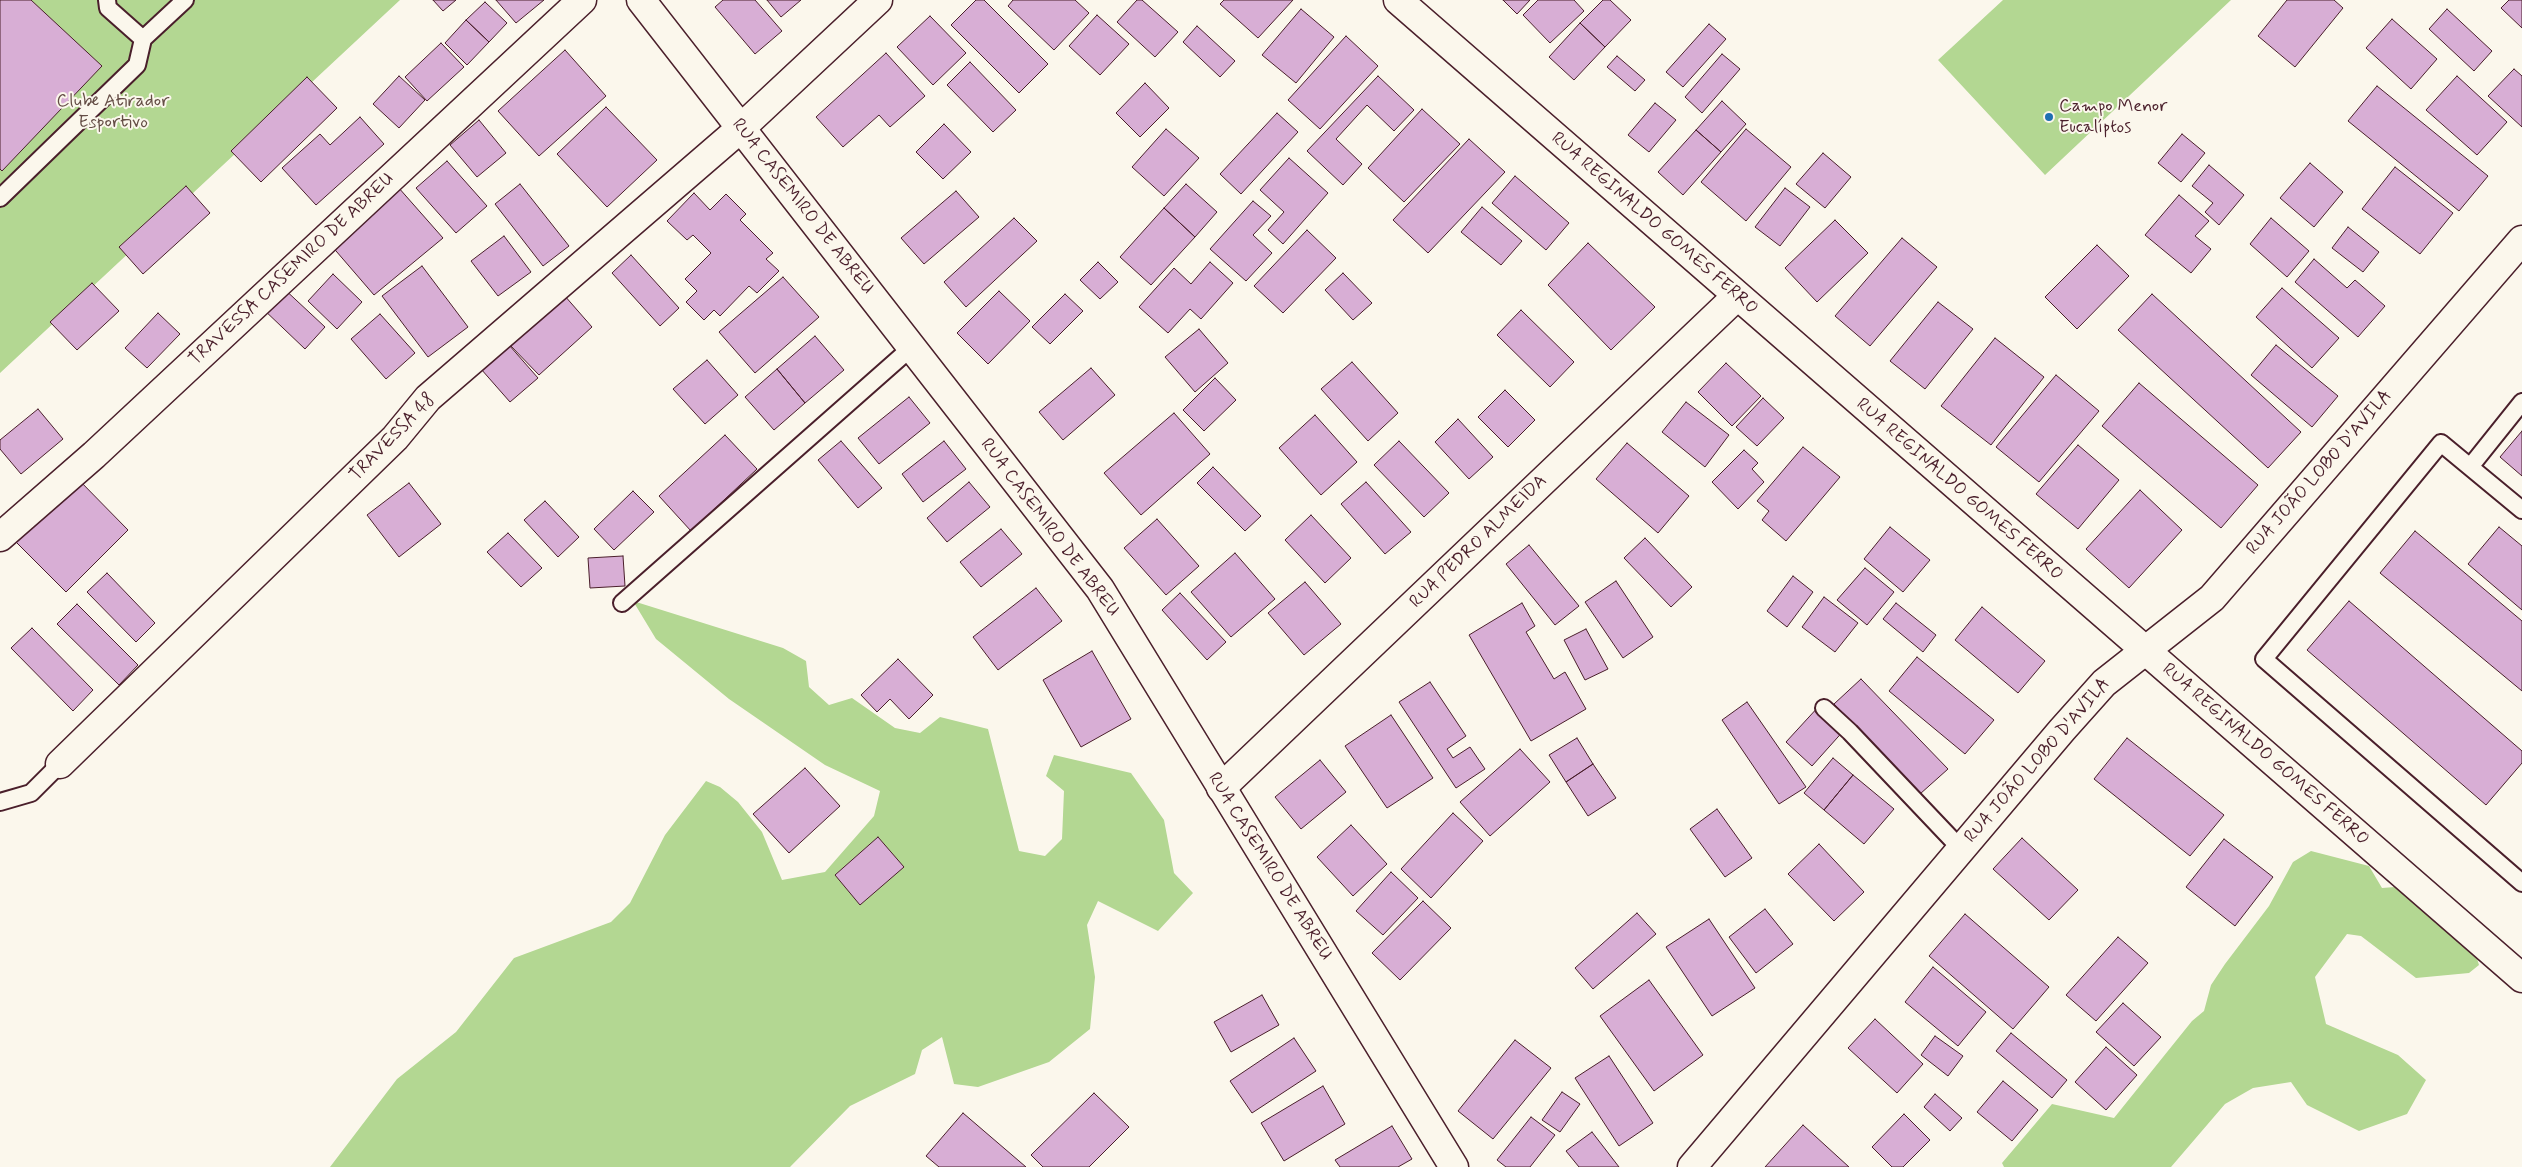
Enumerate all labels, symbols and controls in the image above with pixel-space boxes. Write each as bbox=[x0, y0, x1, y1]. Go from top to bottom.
park label: Clube Atirador Esportivo bbox=[57, 91, 169, 134]
place label: Campo Menor Eucalíptos bbox=[2059, 96, 2167, 138]
marker: Campo Menor Eucalíptos bbox=[2043, 111, 2055, 123]
street label: RUA CASEMIRO DE ABREU bbox=[727, 115, 877, 299]
street label: RUA REGINALDO GOMES FERRO bbox=[1546, 128, 1762, 320]
street label: TRAVESSA CASEMIRO DE ABREU bbox=[185, 169, 399, 371]
street label: RUA JOÃO LOBO D'AVILA bbox=[2242, 386, 2398, 560]
street label: TRAVESSA 48 bbox=[346, 390, 440, 486]
street label: RUA REGINALDO GOMES FERRO bbox=[1851, 394, 2067, 586]
street label: RUA CASEMIRO DE ABREU bbox=[975, 435, 1123, 621]
street label: RUA PEDRO ALMEIDA bbox=[1406, 471, 1552, 613]
street label: RUA REGINALDO GOMES FERRO bbox=[2157, 659, 2373, 851]
street label: RUA JOÃO LOBO D'AVILA bbox=[1960, 674, 2116, 848]
street label: RUA CASEMIRO DE ABREU bbox=[1202, 769, 1336, 965]

